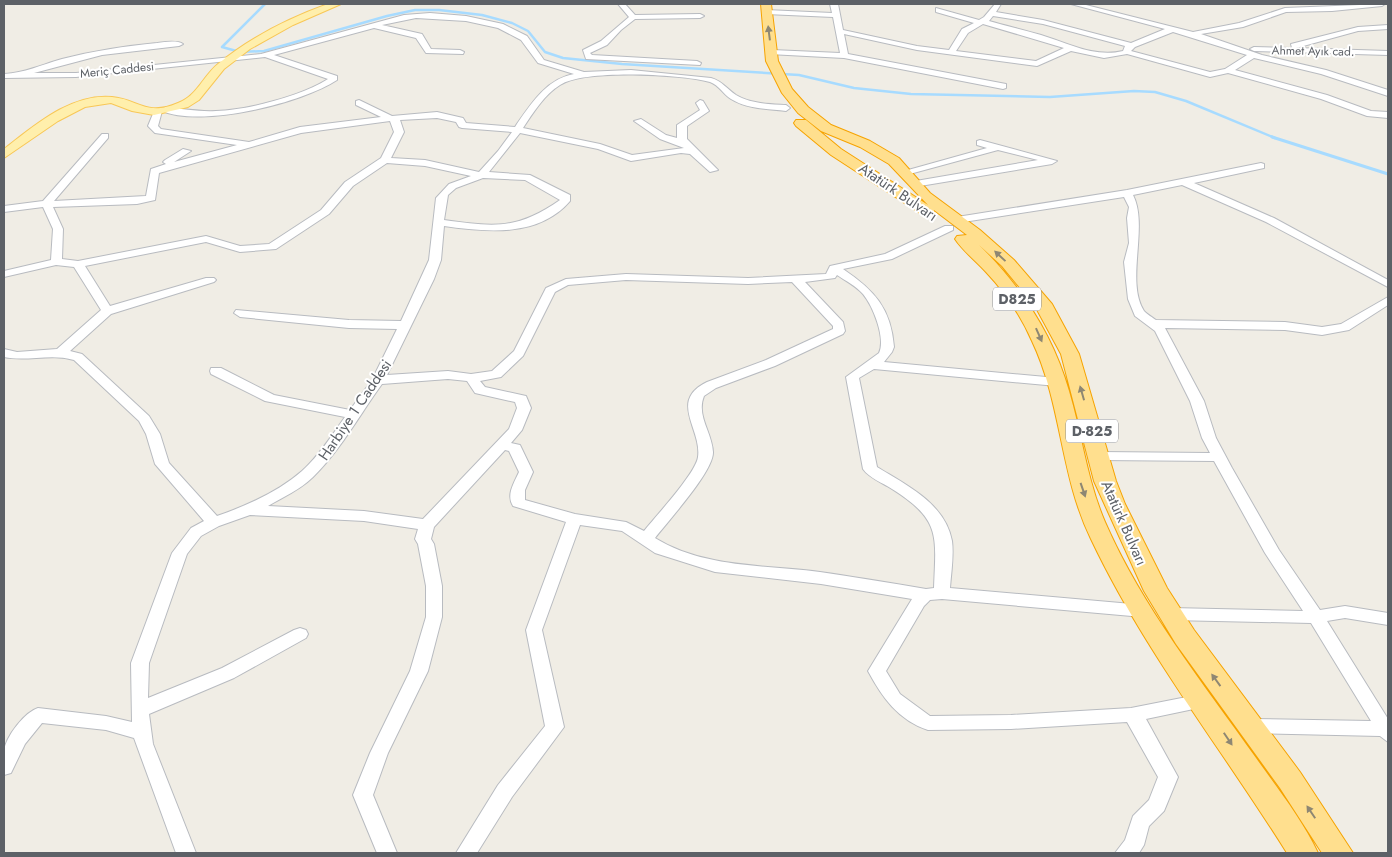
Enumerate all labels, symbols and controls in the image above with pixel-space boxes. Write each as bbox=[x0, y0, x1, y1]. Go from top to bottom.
one-way arrow bbox=[765, 24, 773, 40]
street label: Ahmet Ayık cad. bbox=[1271, 41, 1355, 61]
street label: Meriç Caddesi bbox=[79, 57, 155, 83]
street label: Atatürk Bulvarı bbox=[854, 157, 942, 227]
one-way arrow bbox=[995, 250, 1007, 262]
road number: D825 bbox=[993, 288, 1041, 310]
one-way arrow bbox=[1035, 328, 1043, 342]
street label: Harbiye 1 Caddesi bbox=[313, 355, 397, 465]
one-way arrow bbox=[1077, 386, 1085, 401]
road number: D-825 bbox=[1066, 420, 1118, 442]
street label: Atatürk Bulvarı bbox=[1095, 477, 1153, 569]
one-way arrow bbox=[1080, 483, 1087, 498]
one-way arrow bbox=[1211, 674, 1221, 687]
one-way arrow bbox=[1223, 732, 1233, 746]
one-way arrow bbox=[1306, 805, 1316, 819]

